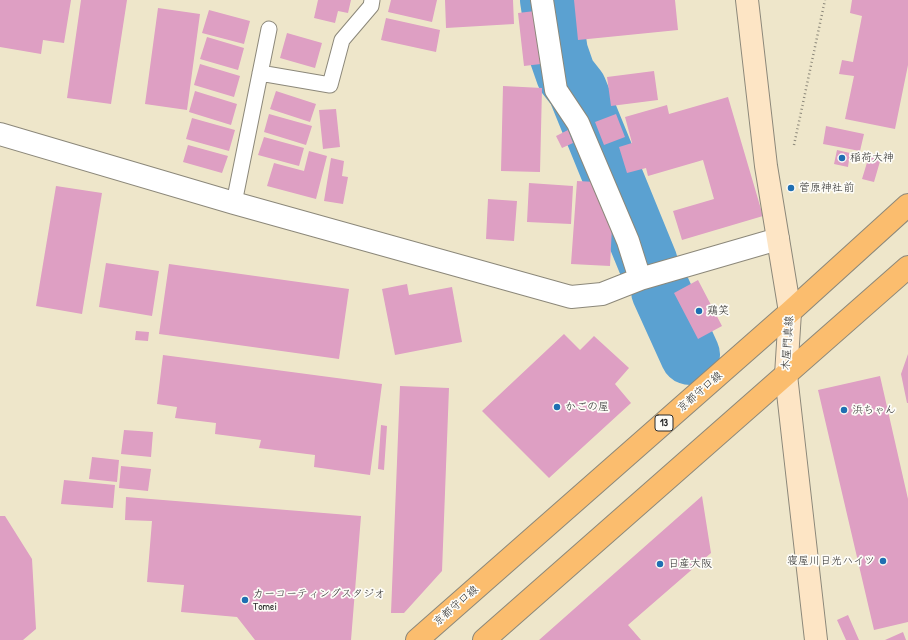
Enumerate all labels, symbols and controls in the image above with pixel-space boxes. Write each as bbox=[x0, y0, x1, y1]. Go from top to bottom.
place label: 稲荷大神 bbox=[850, 151, 894, 165]
marker: 稲荷大神 bbox=[837, 153, 847, 163]
place label: 菅原神社前 bbox=[799, 181, 854, 195]
marker: 菅原神社前 bbox=[786, 183, 796, 193]
place label: 鶏笑 bbox=[707, 304, 729, 318]
marker: 鶏笑 bbox=[694, 306, 704, 316]
street label: 木屋門真線 bbox=[779, 315, 797, 371]
street label: 京都守口線 bbox=[675, 369, 725, 415]
place label: かごの屋 bbox=[565, 400, 609, 414]
marker: かごの屋 bbox=[552, 402, 562, 412]
place label: 浜ちゃん bbox=[852, 403, 896, 417]
marker: 浜ちゃん bbox=[839, 405, 849, 415]
road number: 13 bbox=[655, 415, 673, 431]
place label: 寝屋川日光ハイツ bbox=[787, 554, 875, 568]
marker: 寝屋川日光ハイツ bbox=[878, 556, 888, 566]
place label: 日産大阪 bbox=[668, 557, 712, 571]
marker: 日産大阪 bbox=[655, 559, 665, 569]
street label: 京都守口線 bbox=[431, 583, 481, 629]
place label: カーコーティングスタジオ Tomei bbox=[253, 587, 385, 613]
marker: カーコーティングスタジオ Tomei bbox=[240, 595, 250, 605]

